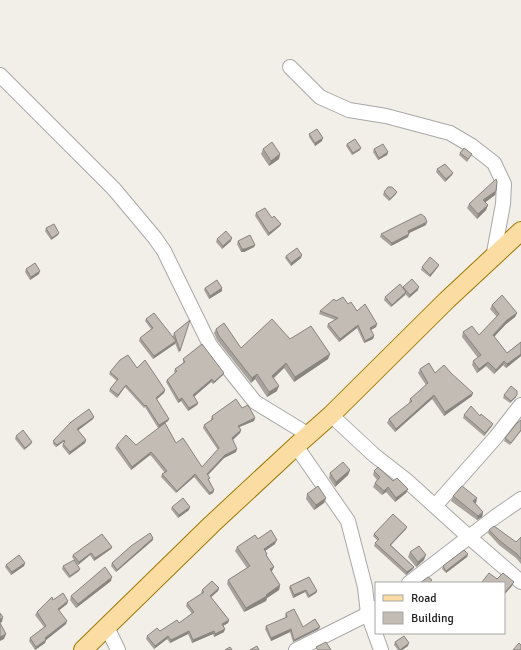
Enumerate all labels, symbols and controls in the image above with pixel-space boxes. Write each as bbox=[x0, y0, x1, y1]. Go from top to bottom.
legend bbox=[375, 582, 505, 634]
text: Road bbox=[411, 591, 437, 606]
text: Building bbox=[411, 611, 454, 626]

